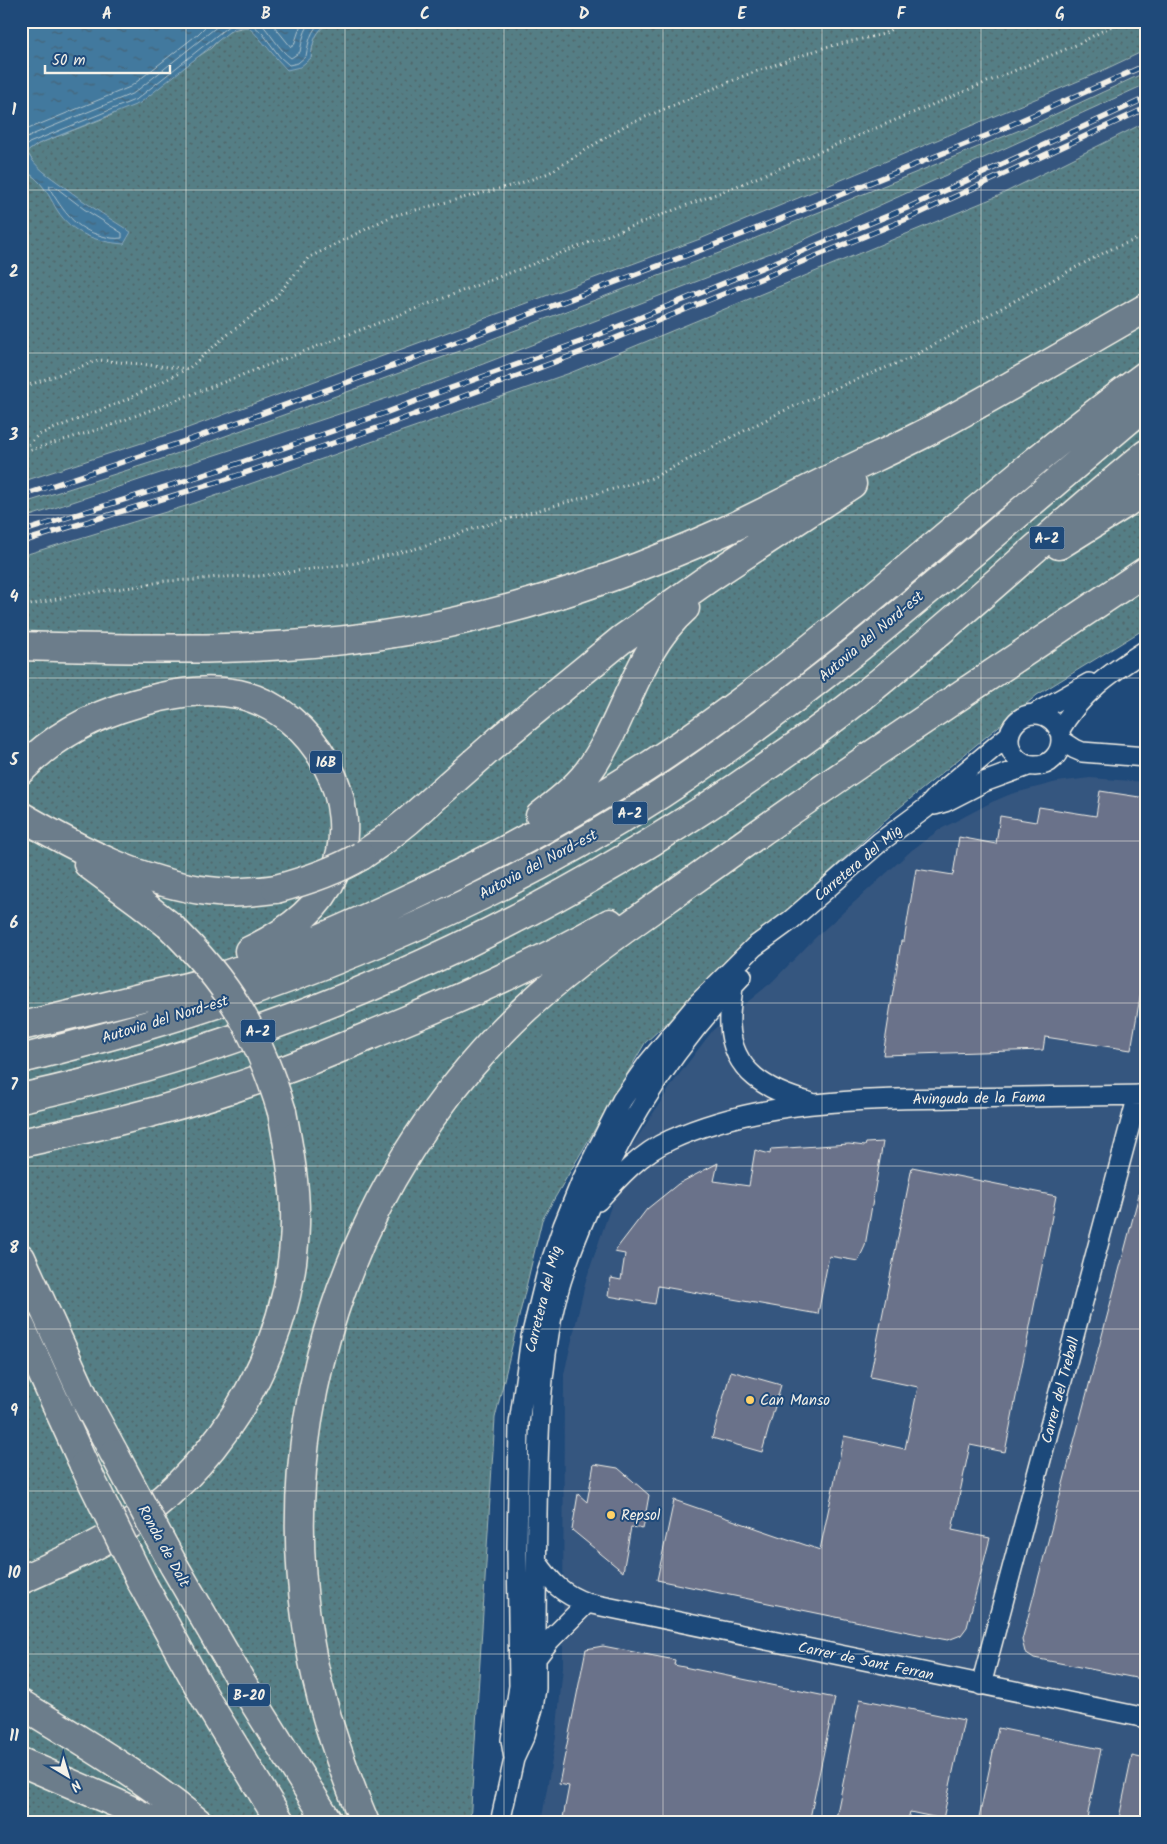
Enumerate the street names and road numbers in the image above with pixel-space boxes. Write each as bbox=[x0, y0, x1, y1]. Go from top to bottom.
road number: A-2 bbox=[1030, 526, 1064, 550]
street label: Autovia del Nord-est bbox=[814, 585, 930, 688]
road number: 16B bbox=[310, 750, 342, 774]
road number: A-2 bbox=[612, 801, 648, 824]
street label: Carretera del Mig bbox=[809, 819, 908, 908]
street label: Autovia del Nord-est bbox=[475, 823, 602, 906]
street label: Autovia del Nord-est bbox=[99, 989, 232, 1051]
road number: A-2 bbox=[240, 1019, 276, 1042]
street label: Avinguda de la Fama bbox=[912, 1086, 1046, 1112]
street label: Carretera del Mig bbox=[519, 1243, 569, 1355]
street label: Carrer del Treball bbox=[1035, 1334, 1087, 1446]
street label: Ronda de Dalt bbox=[131, 1501, 196, 1592]
street label: Carrer de Sant Ferran bbox=[796, 1636, 936, 1688]
road number: B-20 bbox=[228, 1684, 270, 1706]

